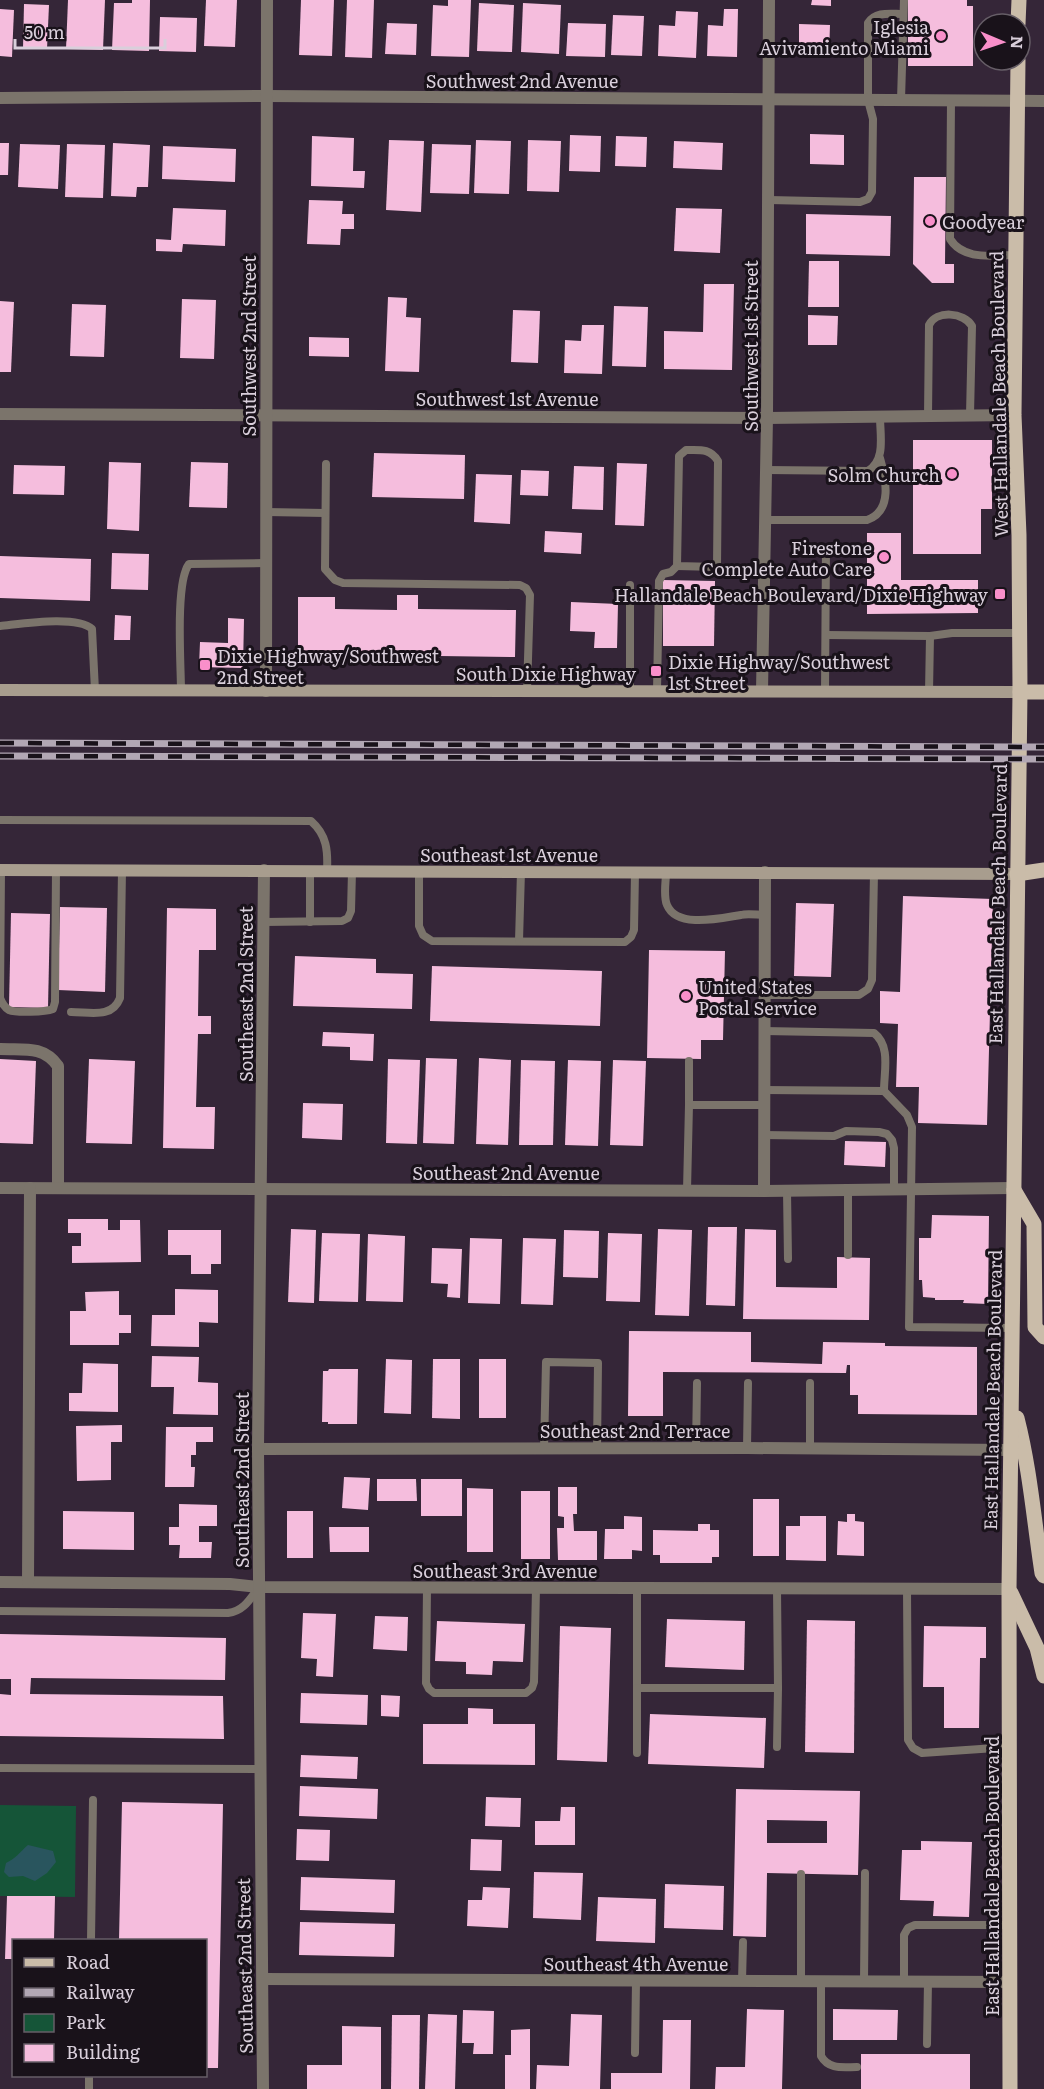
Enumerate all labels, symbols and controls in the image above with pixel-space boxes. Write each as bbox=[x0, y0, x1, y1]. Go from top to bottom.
scale bar bbox=[15, 12, 165, 50]
north arrow bbox=[972, 12, 1032, 72]
place label: Iglesia Avivamiento Miami bbox=[759, 13, 929, 61]
text: 50 m bbox=[24, 18, 65, 45]
marker: Iglesia Avivamiento Miami bbox=[934, 29, 948, 43]
text: N bbox=[1006, 35, 1030, 50]
street label: Southwest 2nd Avenue bbox=[426, 67, 618, 94]
place label: Goodyear bbox=[942, 208, 1025, 235]
marker: Goodyear bbox=[923, 214, 937, 228]
street label: West Hallandale Beach Boulevard bbox=[982, 250, 1014, 538]
street label: Southwest 2nd Street bbox=[235, 255, 262, 436]
street label: Southwest 1st Street bbox=[737, 260, 764, 432]
street label: Southwest 1st Avenue bbox=[415, 385, 599, 412]
place label: Solm Church bbox=[828, 461, 940, 488]
marker: Solm Church bbox=[945, 467, 959, 481]
place label: Firestone Complete Auto Care bbox=[702, 534, 872, 582]
marker: Firestone Complete Auto Care bbox=[877, 550, 891, 564]
place label: Hallandale Beach Boulevard/Dixie Highway bbox=[614, 581, 989, 608]
marker: Hallandale Beach Boulevard/Dixie Highway bbox=[993, 587, 1007, 601]
place label: Dixie Highway/Southwest 2nd Street bbox=[217, 642, 440, 690]
place label: Dixie Highway/Southwest 1st Street bbox=[668, 648, 891, 696]
marker: Dixie Highway/Southwest 2nd Street bbox=[198, 658, 212, 672]
street label: South Dixie Highway bbox=[456, 660, 637, 687]
marker: Dixie Highway/Southwest 1st Street bbox=[649, 664, 663, 678]
street label: East Hallandale Beach Boulevard bbox=[981, 763, 1013, 1045]
street label: Southeast 1st Avenue bbox=[420, 841, 598, 868]
street label: Southeast 2nd Street bbox=[232, 905, 259, 1082]
place label: United States Postal Service bbox=[698, 973, 817, 1021]
marker: United States Postal Service bbox=[679, 989, 693, 1003]
street label: Southeast 2nd Avenue bbox=[412, 1159, 600, 1186]
street label: East Hallandale Beach Boulevard bbox=[976, 1249, 1008, 1531]
street label: Southeast 2nd Street bbox=[228, 1391, 255, 1568]
street label: Southeast 2nd Terrace bbox=[540, 1417, 730, 1444]
street label: Southeast 3rd Avenue bbox=[413, 1557, 597, 1584]
street label: East Hallandale Beach Boulevard bbox=[978, 1736, 1005, 2016]
street label: Southeast 2nd Street bbox=[229, 1877, 259, 2054]
legend bbox=[12, 1939, 207, 2077]
text: Road bbox=[66, 1948, 110, 1975]
street label: Southeast 4th Avenue bbox=[544, 1950, 728, 1977]
text: Railway bbox=[66, 1978, 135, 2005]
text: Park bbox=[66, 2008, 107, 2035]
text: Building bbox=[66, 2038, 141, 2065]

